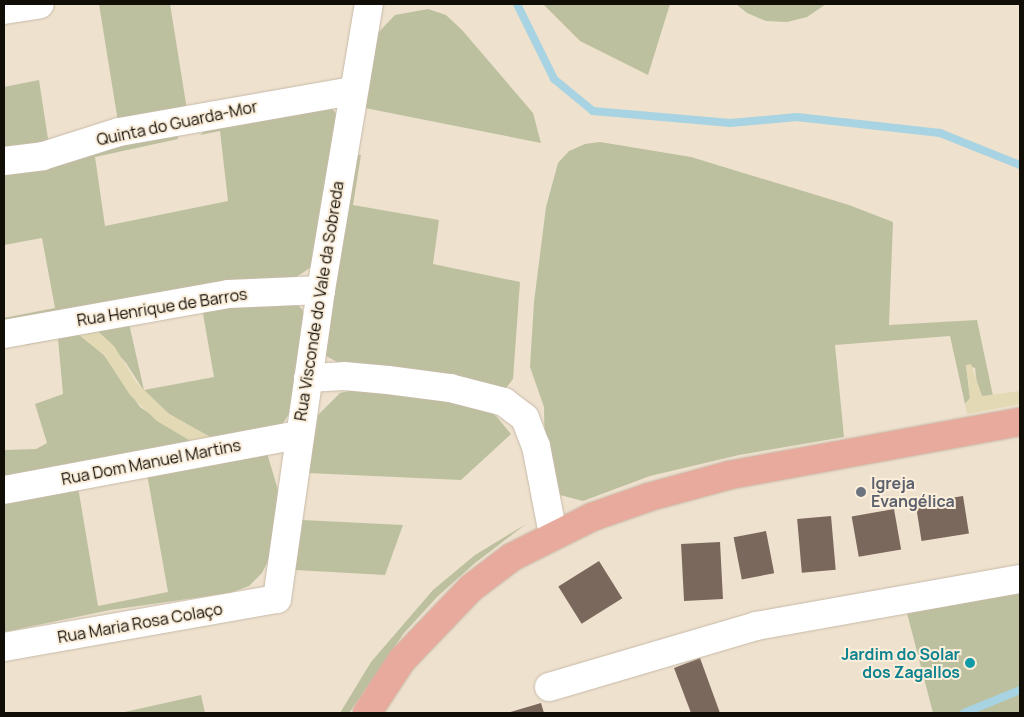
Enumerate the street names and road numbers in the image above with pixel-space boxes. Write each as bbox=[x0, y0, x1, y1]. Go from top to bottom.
street label: Quinta do Guarda-Mor bbox=[95, 97, 259, 149]
street label: Rua Visconde do Vale da Sobreda bbox=[291, 180, 347, 422]
street label: Rua Henrique de Barros bbox=[75, 284, 249, 330]
street label: Rua Dom Manuel Martins bbox=[60, 435, 242, 489]
street label: Rua Maria Rosa Colaço bbox=[56, 599, 224, 647]

